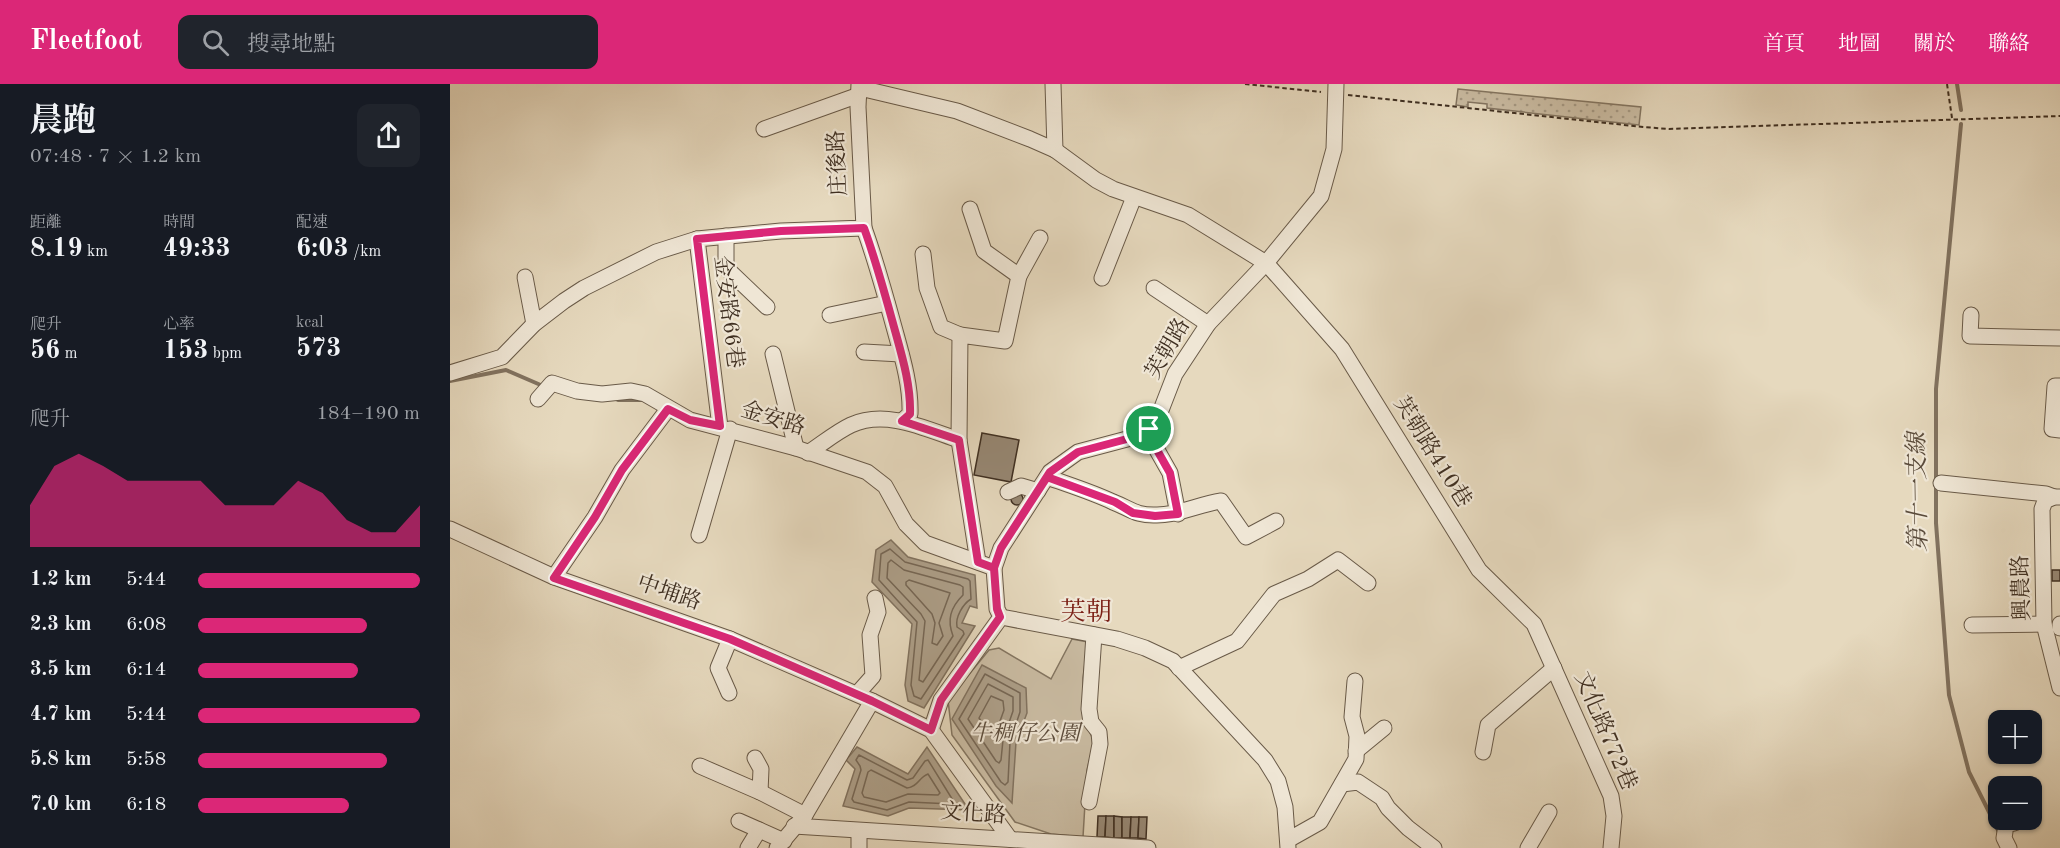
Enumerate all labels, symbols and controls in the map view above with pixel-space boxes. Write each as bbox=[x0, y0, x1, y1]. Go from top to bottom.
search box bbox=[178, 15, 598, 69]
icon: search bbox=[199, 26, 232, 59]
text: Fleetfoot bbox=[30, 28, 142, 56]
text: 搜尋地點 bbox=[247, 34, 335, 56]
text: 首頁 bbox=[1763, 34, 1805, 55]
text: 地圖 bbox=[1838, 34, 1880, 55]
text: 關於 bbox=[1913, 34, 1955, 55]
text: 聯絡 bbox=[1988, 34, 2030, 55]
button: share bbox=[357, 104, 420, 167]
text: 晨跑 bbox=[30, 106, 96, 139]
street label: 庄後路 bbox=[823, 129, 851, 197]
text: 07:48 · 7 × 1.2 km bbox=[30, 147, 201, 167]
text: 距離 bbox=[30, 215, 62, 231]
text: 時間 bbox=[163, 215, 195, 231]
text: 配速 bbox=[296, 215, 328, 231]
text: 8.19 bbox=[30, 236, 83, 262]
text: 49:33 bbox=[163, 236, 231, 262]
text: 6:03 bbox=[296, 236, 349, 262]
text: km bbox=[83, 244, 108, 260]
text: /km bbox=[349, 244, 381, 260]
street label: 金安路66巷 bbox=[710, 254, 748, 370]
street label: 芙朝路 bbox=[1140, 314, 1194, 383]
text: kcal bbox=[296, 315, 324, 331]
text: 爬升 bbox=[30, 317, 62, 333]
text: 心率 bbox=[163, 317, 195, 333]
text: 573 bbox=[296, 336, 341, 362]
text: 56 bbox=[30, 338, 60, 364]
text: 153 bbox=[163, 338, 208, 364]
text: m bbox=[60, 346, 77, 362]
text: bpm bbox=[208, 346, 242, 362]
street label: 芙朝路410巷 bbox=[1389, 392, 1476, 511]
street label: 金安路 bbox=[738, 397, 808, 439]
pin bbox=[1123, 403, 1174, 454]
text: 184–190 m bbox=[317, 404, 420, 424]
text: 爬升 bbox=[30, 410, 70, 430]
icon: arrive bbox=[1132, 412, 1165, 445]
water label: 第十一支線 bbox=[1903, 429, 1932, 552]
street label: 興農路 bbox=[2008, 555, 2034, 621]
text: 1.2 km bbox=[30, 570, 92, 590]
text: 5:44 bbox=[126, 570, 166, 590]
street label: 中埔路 bbox=[634, 570, 704, 614]
district label: 芙朝 bbox=[1060, 598, 1112, 626]
text: 2.3 km bbox=[30, 615, 92, 635]
text: 6:08 bbox=[126, 615, 166, 635]
text: 3.5 km bbox=[30, 660, 92, 680]
text: 6:14 bbox=[126, 660, 166, 680]
street label: 文化路772巷 bbox=[1570, 668, 1642, 793]
text: 4.7 km bbox=[30, 705, 92, 725]
text: 5:44 bbox=[126, 705, 166, 725]
map controls bbox=[1988, 710, 2042, 830]
button: + bbox=[1988, 710, 2042, 764]
park label: 牛稠仔公園 bbox=[970, 721, 1083, 745]
text: 5.8 km bbox=[30, 750, 92, 770]
text: 5:58 bbox=[126, 750, 166, 770]
button: − bbox=[1988, 776, 2042, 830]
text: 7.0 km bbox=[30, 795, 92, 815]
text: 6:18 bbox=[126, 795, 166, 815]
street label: 文化路 bbox=[939, 799, 1007, 827]

